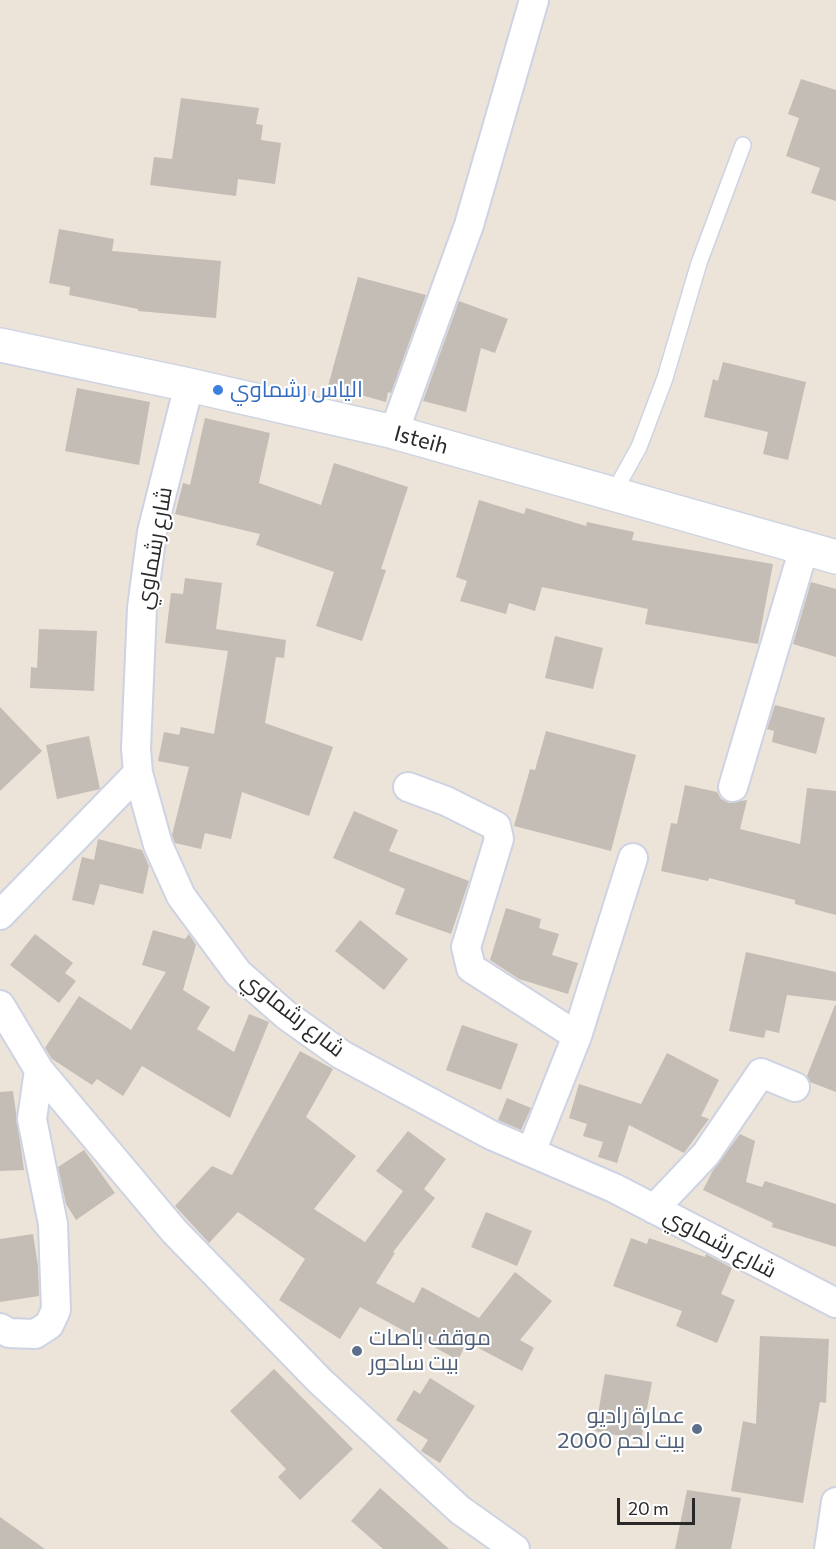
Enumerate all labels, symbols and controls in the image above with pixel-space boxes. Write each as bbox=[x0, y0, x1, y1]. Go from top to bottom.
place label: الياس رشماوي bbox=[230, 377, 363, 403]
marker: الياس رشماوي bbox=[211, 383, 225, 397]
street label: Isteih bbox=[391, 420, 451, 460]
street label: شارع رشماوي bbox=[130, 485, 178, 611]
street label: شارع رشماوي bbox=[236, 965, 350, 1063]
street label: شارع رشماوي bbox=[659, 1202, 781, 1284]
place label: موقف باصات بيت ساحور bbox=[369, 1325, 491, 1376]
marker: موقف باصات بيت ساحور bbox=[350, 1344, 364, 1358]
place label: عمارة راديو بيت لحم 2000 bbox=[557, 1403, 685, 1454]
marker: عمارة راديو بيت لحم 2000 bbox=[690, 1422, 704, 1436]
scale bar bbox=[620, 1486, 698, 1524]
text: 20 m bbox=[628, 1497, 669, 1519]

